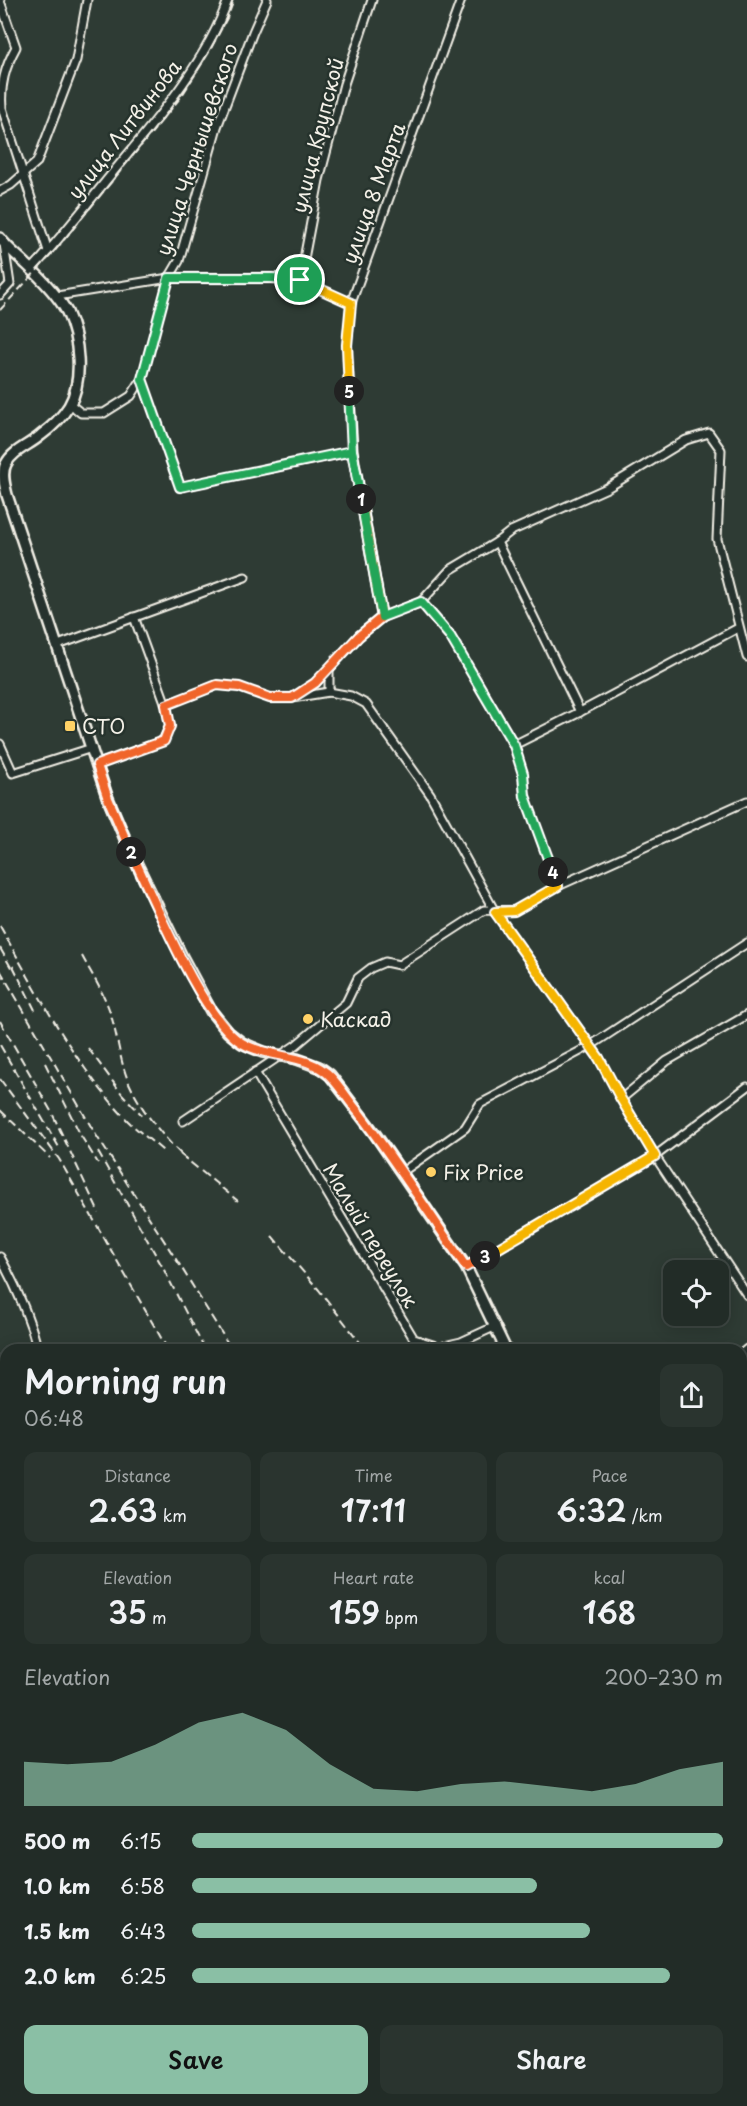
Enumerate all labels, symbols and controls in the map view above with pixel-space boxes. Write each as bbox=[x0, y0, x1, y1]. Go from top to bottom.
street label: улица Чернышевского bbox=[147, 39, 245, 259]
street label: улица Литвинова bbox=[60, 52, 189, 205]
street label: улица Крупской bbox=[283, 54, 351, 216]
street label: улица 8 Марта bbox=[334, 118, 413, 268]
pin bbox=[274, 254, 325, 305]
icon: arrive bbox=[283, 263, 316, 296]
pin: 5 bbox=[334, 376, 364, 406]
text: 5 bbox=[344, 379, 354, 403]
pin: 1 bbox=[346, 484, 376, 514]
text: 1 bbox=[357, 487, 365, 511]
place label: СТО bbox=[82, 711, 125, 741]
marker: СТО bbox=[63, 719, 77, 733]
pin: 2 bbox=[116, 837, 146, 867]
text: 2 bbox=[125, 840, 137, 864]
pin: 4 bbox=[538, 857, 568, 887]
text: 4 bbox=[548, 860, 558, 884]
place label: Каскад bbox=[320, 1004, 392, 1034]
marker: Каскад bbox=[301, 1012, 315, 1026]
street label: Малый переулок bbox=[316, 1157, 426, 1313]
place label: Fix Price bbox=[443, 1157, 524, 1187]
marker: Fix Price bbox=[424, 1165, 438, 1179]
pin: 3 bbox=[470, 1241, 500, 1271]
text: 3 bbox=[480, 1244, 490, 1268]
map controls bbox=[663, 1260, 729, 1326]
button: locate bbox=[663, 1260, 729, 1326]
text: Morning run bbox=[24, 1355, 227, 1405]
button: share bbox=[660, 1364, 723, 1427]
text: 06:48 bbox=[24, 1403, 84, 1433]
text: Distance bbox=[104, 1463, 171, 1487]
text: Time bbox=[355, 1463, 392, 1487]
text: Pace bbox=[591, 1463, 628, 1487]
text: 2.63 bbox=[88, 1487, 157, 1532]
text: 17:11 bbox=[341, 1487, 406, 1532]
text: 6:32 bbox=[557, 1487, 627, 1532]
text: km bbox=[157, 1503, 187, 1527]
text: /km bbox=[627, 1503, 662, 1527]
text: Elevation bbox=[103, 1565, 172, 1589]
text: Heart rate bbox=[333, 1565, 414, 1589]
text: kcal bbox=[594, 1565, 625, 1589]
text: 35 bbox=[108, 1589, 147, 1634]
text: 159 bbox=[329, 1589, 380, 1634]
text: 168 bbox=[583, 1589, 636, 1634]
text: m bbox=[147, 1605, 167, 1629]
text: bpm bbox=[380, 1605, 418, 1629]
text: Elevation bbox=[24, 1662, 110, 1692]
text: 200–230 m bbox=[604, 1662, 723, 1692]
text: 500 m bbox=[24, 1826, 91, 1856]
text: 6:15 bbox=[120, 1826, 162, 1856]
text: 1.0 km bbox=[24, 1871, 91, 1901]
text: 6:58 bbox=[120, 1871, 165, 1901]
text: 1.5 km bbox=[24, 1916, 90, 1946]
text: 6:43 bbox=[120, 1916, 166, 1946]
text: 2.0 km bbox=[24, 1961, 96, 1991]
text: 6:25 bbox=[120, 1961, 166, 1991]
button: Save bbox=[24, 2025, 368, 2094]
button: Share bbox=[380, 2025, 723, 2094]

